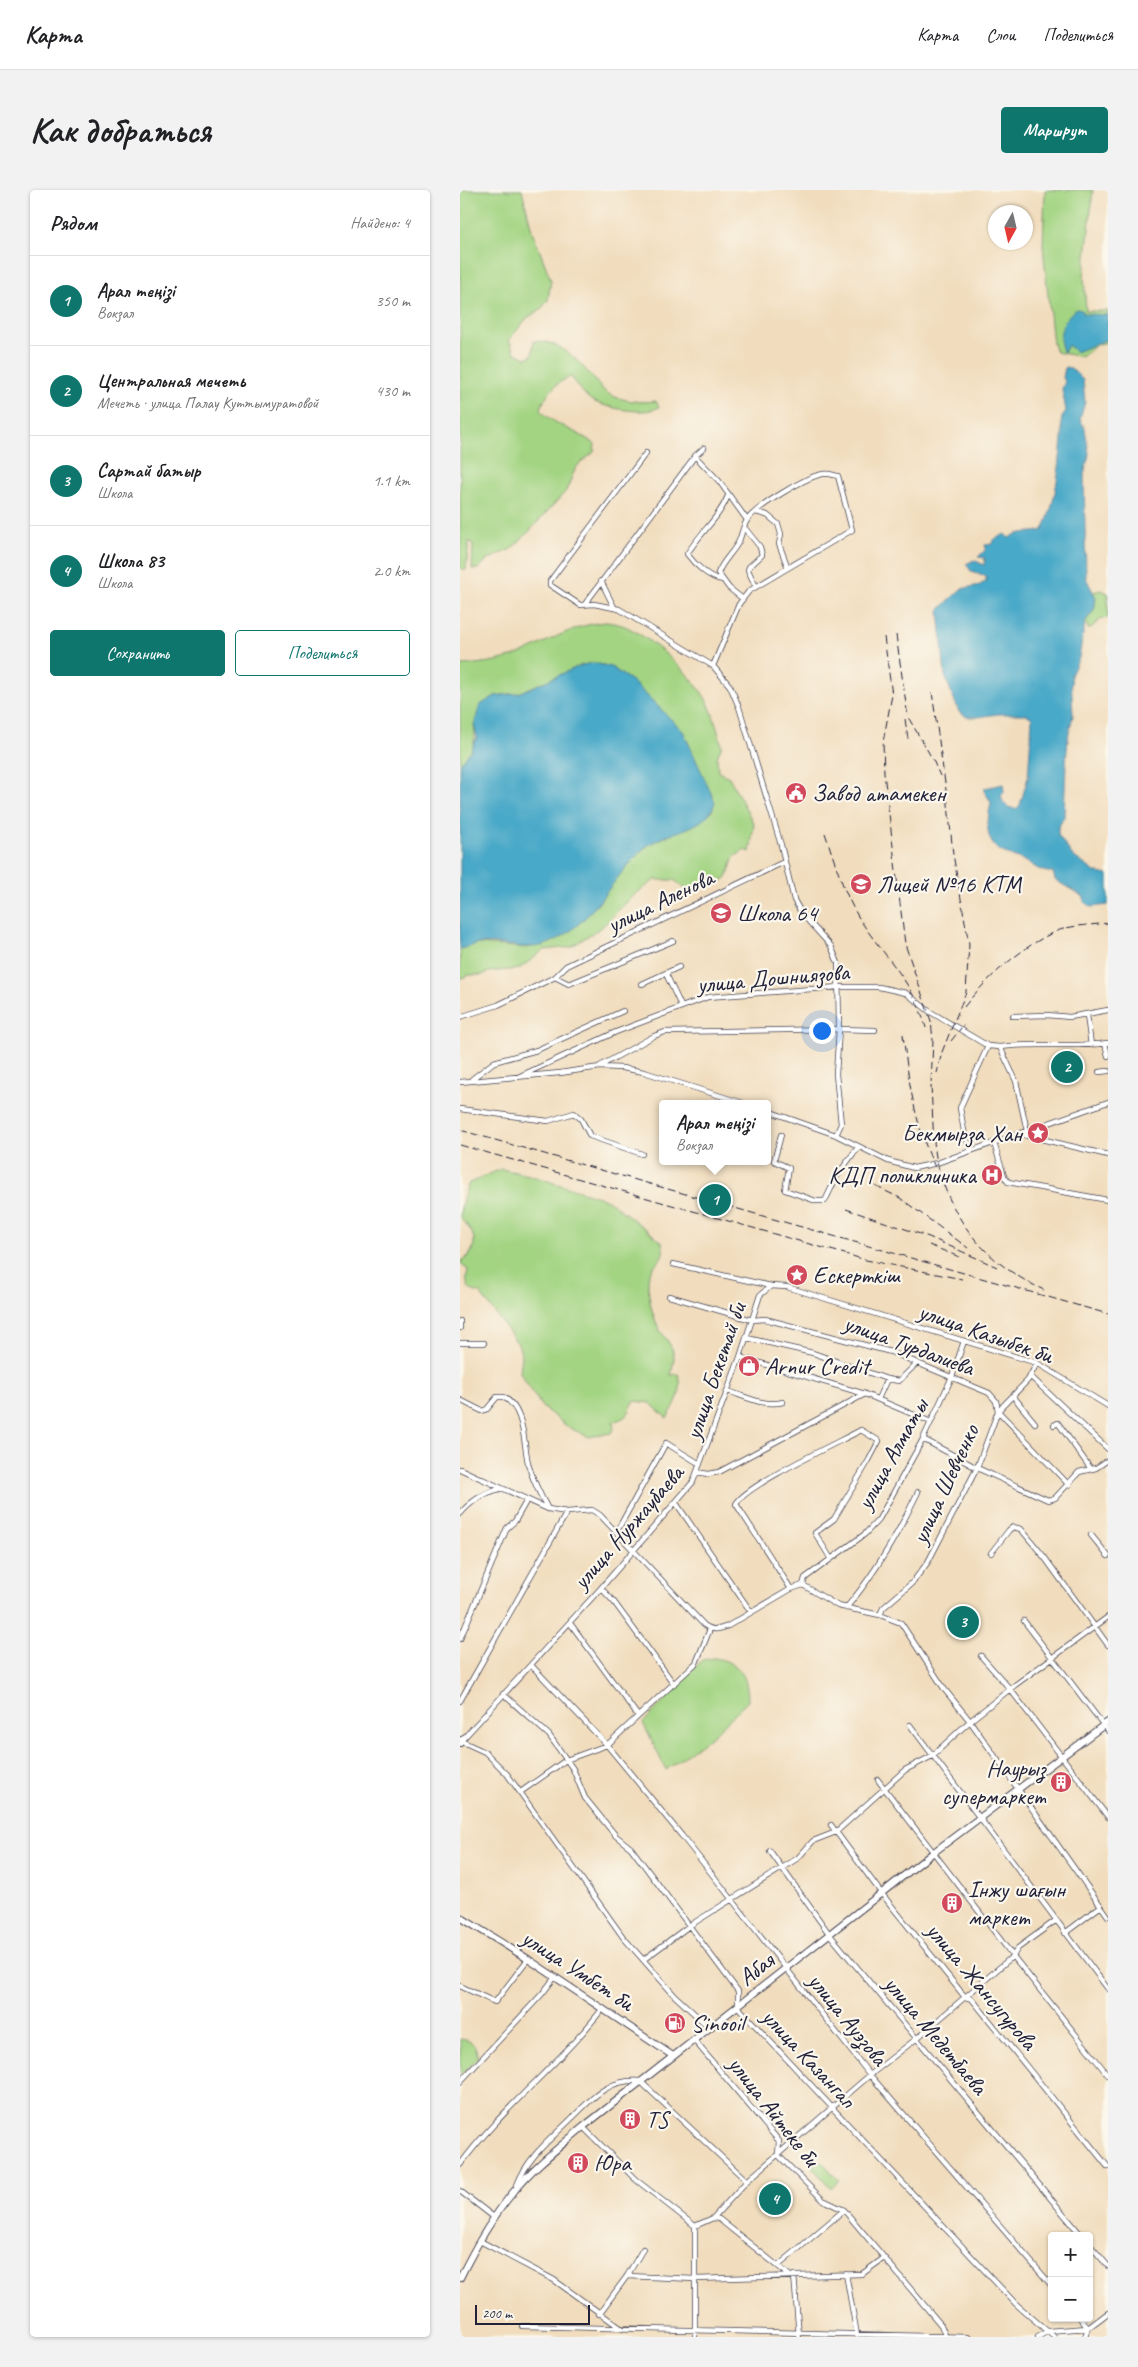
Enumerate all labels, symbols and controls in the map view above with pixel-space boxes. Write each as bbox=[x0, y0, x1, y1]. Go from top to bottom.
text: Карта bbox=[25, 20, 82, 50]
text: Карта bbox=[917, 24, 958, 46]
text: Слои bbox=[986, 24, 1015, 46]
text: Поделиться bbox=[1043, 24, 1113, 46]
button: Маршрут bbox=[1001, 107, 1108, 153]
text: Как добраться bbox=[30, 108, 211, 153]
north arrow bbox=[988, 205, 1033, 250]
text: Рядом bbox=[50, 210, 97, 236]
text: Найдено: 4 bbox=[350, 213, 410, 233]
text: Арал теңізі bbox=[97, 279, 175, 303]
text: 1 bbox=[62, 291, 70, 311]
text: 350 m bbox=[376, 291, 410, 311]
text: Вокзал bbox=[97, 303, 133, 323]
text: Центральная мечеть bbox=[97, 369, 245, 393]
text: 2 bbox=[62, 381, 70, 401]
text: 430 m bbox=[376, 381, 410, 401]
text: Мечеть · улица Палау Куттымуратовой bbox=[97, 393, 318, 413]
text: Сартай батыр bbox=[97, 459, 200, 483]
text: 3 bbox=[62, 471, 70, 491]
text: 1.1 km bbox=[373, 471, 410, 491]
text: Школа bbox=[97, 483, 132, 503]
text: Школа 83 bbox=[97, 549, 164, 573]
text: 4 bbox=[62, 561, 70, 581]
text: 2.0 km bbox=[373, 561, 410, 581]
text: Школа bbox=[97, 573, 132, 593]
button: Сохранить bbox=[50, 630, 225, 676]
button: Поделиться bbox=[235, 630, 410, 676]
place label: Завод атамекен bbox=[812, 778, 947, 808]
public building icon: Завод атамекен bbox=[784, 781, 808, 805]
street label: улица Аленова bbox=[600, 861, 720, 940]
place label: Лицей №16 КТМ bbox=[877, 869, 1023, 899]
school or university icon: Лицей №16 КТМ bbox=[849, 872, 873, 896]
place label: Школа 64 bbox=[737, 898, 820, 928]
school or university icon: Школа 64 bbox=[709, 901, 733, 925]
street label: улица Дошниязова bbox=[694, 956, 852, 1000]
your location bbox=[809, 1018, 835, 1044]
pin: 2 bbox=[1051, 1048, 1083, 1086]
popup bbox=[659, 1100, 771, 1165]
text: Арал теңізі bbox=[676, 1111, 754, 1135]
place label: Бекмырза Хан bbox=[902, 1118, 1024, 1148]
place icon: Бекмырза Хан bbox=[1026, 1121, 1050, 1145]
text: Вокзал bbox=[676, 1135, 712, 1155]
place label: КДП поликлиника bbox=[828, 1160, 977, 1190]
hospital icon: КДП поликлиника bbox=[980, 1163, 1004, 1187]
pin: 1 bbox=[699, 1181, 731, 1219]
place label: Ескерткіш bbox=[813, 1260, 901, 1290]
place icon: Ескерткіш bbox=[785, 1263, 809, 1287]
street label: улица Казыбек би bbox=[913, 1295, 1058, 1370]
street label: улица Бекетай би bbox=[677, 1297, 753, 1445]
street label: улица Турдалиева bbox=[838, 1307, 980, 1383]
place label: Arnur Credit bbox=[765, 1351, 872, 1381]
shop icon: Arnur Credit bbox=[737, 1354, 761, 1378]
street label: улица Алматы bbox=[848, 1391, 936, 1516]
street label: улица Шевченко bbox=[903, 1418, 986, 1550]
street label: улица Нуржаубаева bbox=[565, 1457, 692, 1597]
pin: 3 bbox=[947, 1603, 979, 1641]
place label: Наурыз супермаркет bbox=[942, 1753, 1047, 1811]
building icon: Наурыз супермаркет bbox=[1049, 1770, 1073, 1794]
place label: Інжу шағын маркет bbox=[968, 1874, 1067, 1932]
building icon: Інжу шағын маркет bbox=[940, 1891, 964, 1915]
street label: улица Жансугурова bbox=[919, 1915, 1045, 2057]
street label: улица Умбет би bbox=[514, 1921, 641, 2018]
street label: Абая bbox=[732, 1945, 781, 1992]
street label: улица Ауэзова bbox=[799, 1965, 895, 2073]
street label: улица Медетбаева bbox=[876, 1968, 995, 2102]
street label: улица Казангап bbox=[754, 2001, 863, 2115]
place label: Sinooil bbox=[691, 2008, 748, 2038]
fuel station icon: Sinooil bbox=[663, 2011, 687, 2035]
street label: улица Айтеке би bbox=[720, 2048, 828, 2174]
place label: TS bbox=[646, 2104, 672, 2134]
building icon: TS bbox=[618, 2107, 642, 2131]
place label: Юра bbox=[594, 2148, 632, 2178]
building icon: Юра bbox=[566, 2151, 590, 2175]
pin: 4 bbox=[759, 2180, 791, 2218]
map controls bbox=[1048, 2232, 1093, 2322]
button: + bbox=[1048, 2232, 1093, 2277]
button: − bbox=[1048, 2277, 1093, 2322]
scale bar bbox=[475, 2302, 590, 2325]
text: 200 m bbox=[482, 2305, 512, 2322]

